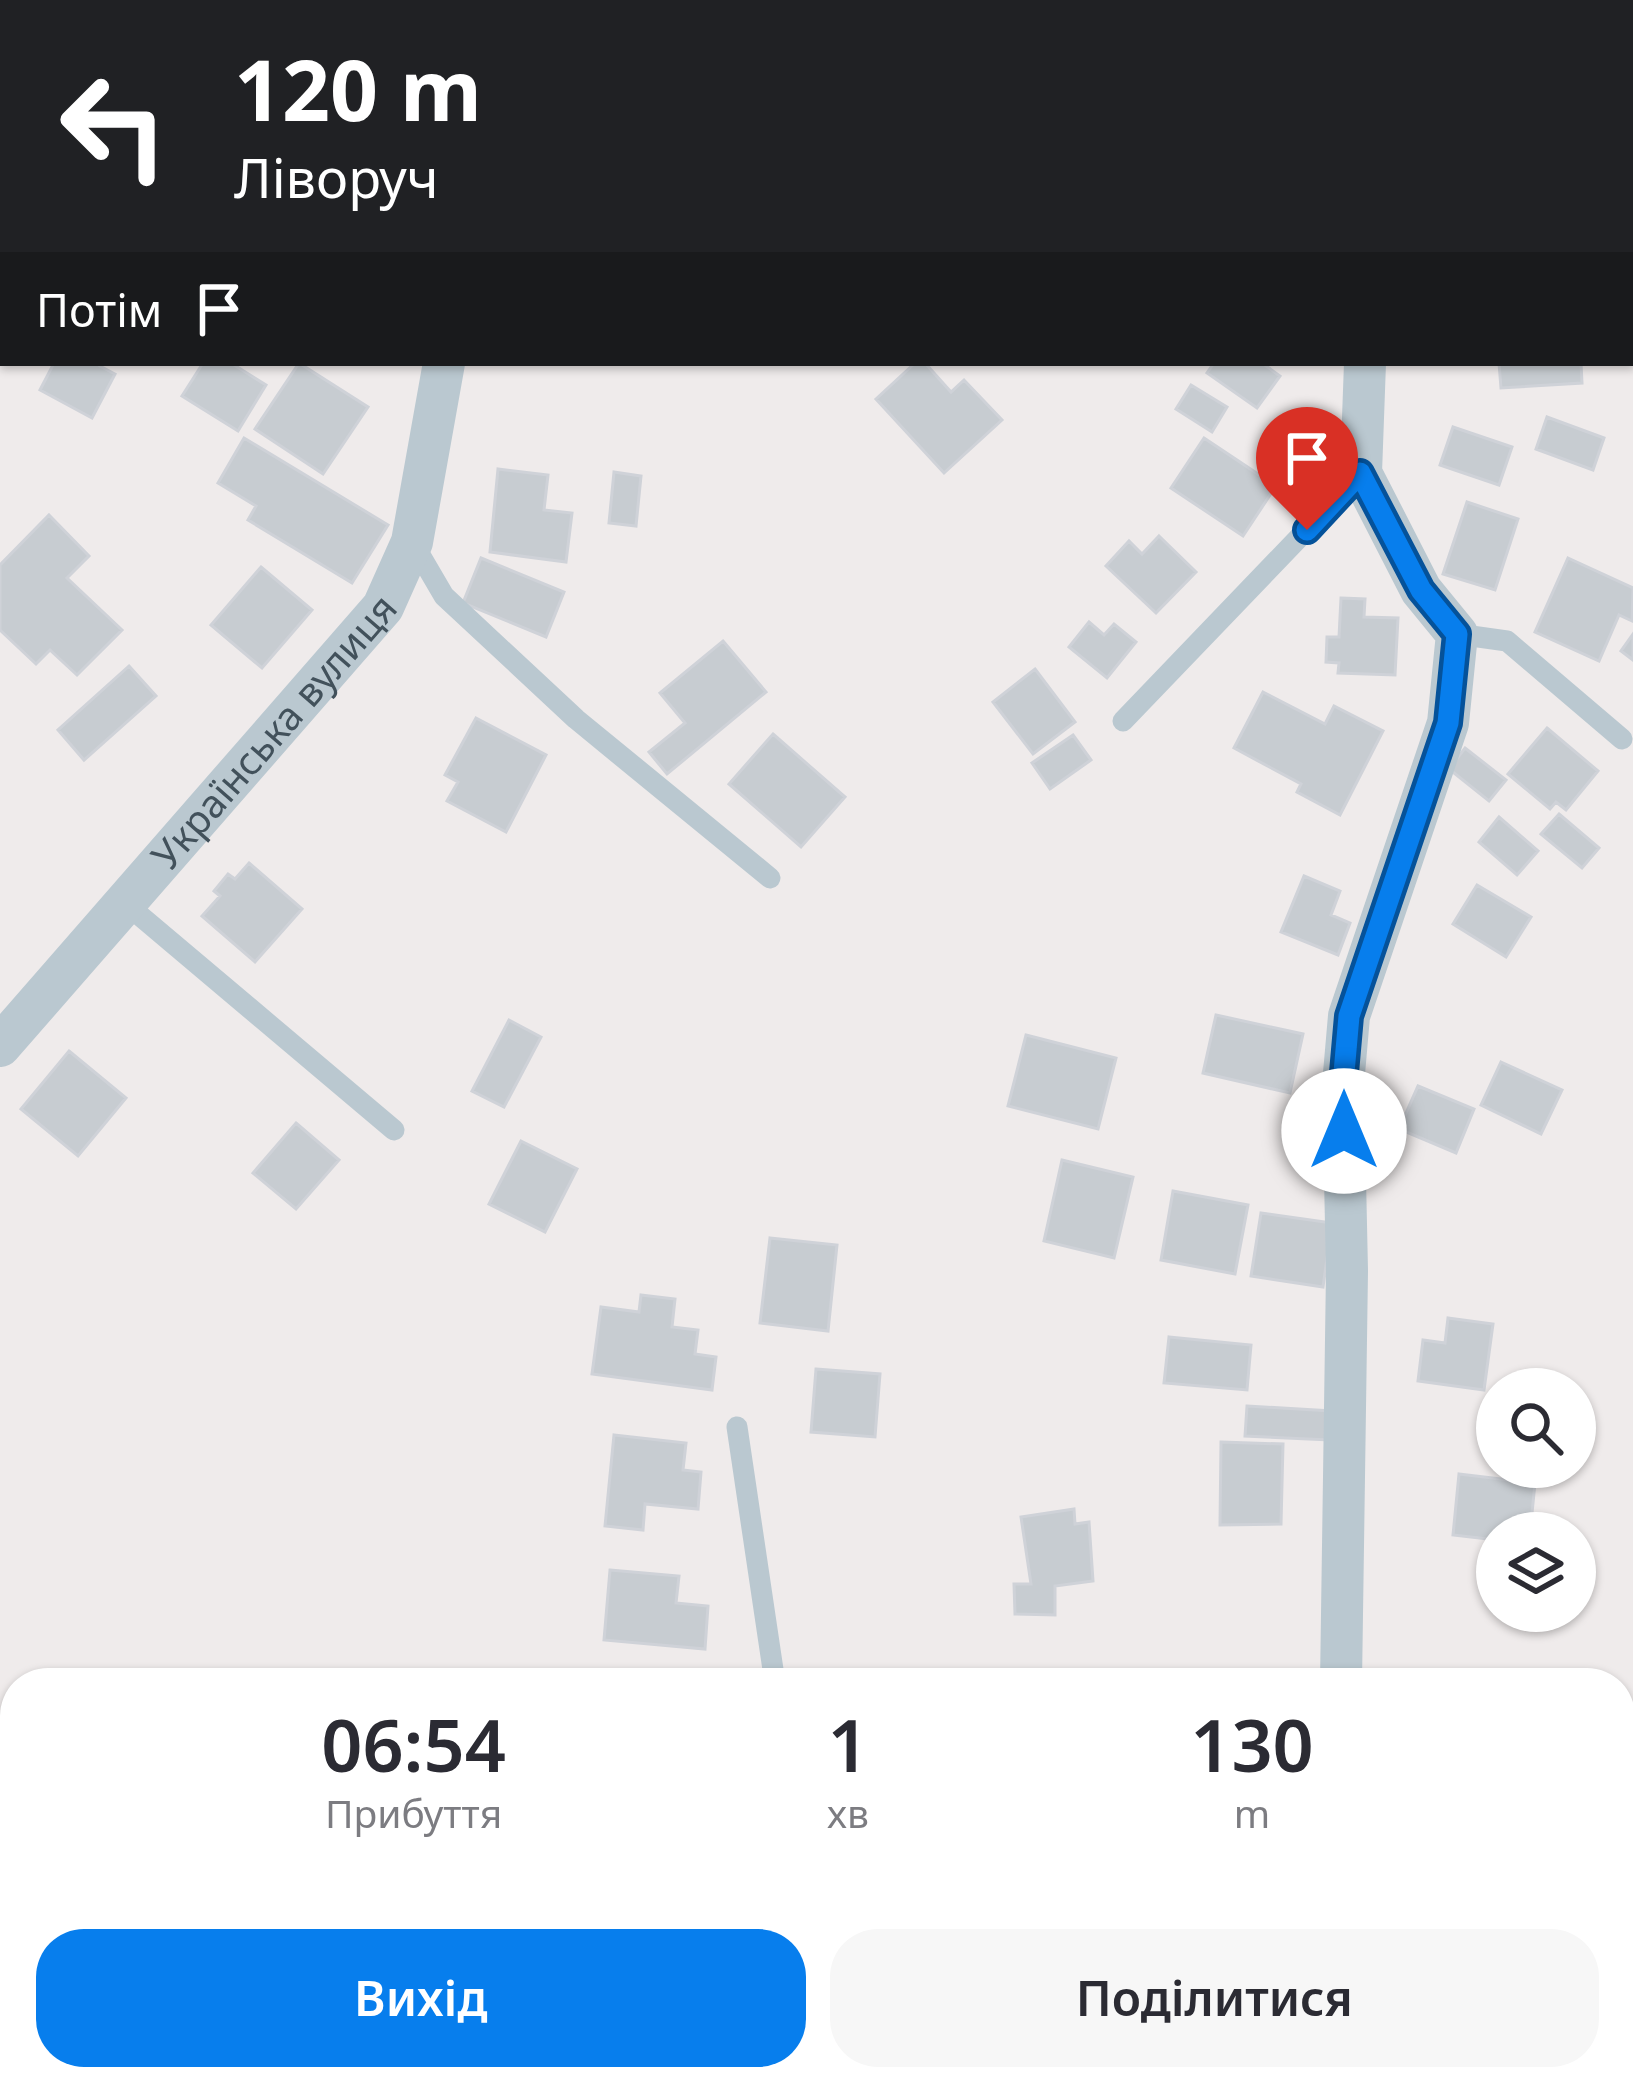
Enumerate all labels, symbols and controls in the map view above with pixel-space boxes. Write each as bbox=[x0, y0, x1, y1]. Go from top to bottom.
text: 120 m bbox=[234, 31, 482, 146]
icon: left bbox=[36, 48, 192, 204]
text: Ліворуч bbox=[234, 140, 439, 214]
icon: arrive bbox=[186, 276, 252, 342]
text: Потім bbox=[36, 279, 162, 340]
pin bbox=[1256, 407, 1358, 530]
icon: arrive bbox=[1274, 425, 1340, 491]
street label: Українська вулиця bbox=[138, 582, 408, 880]
position arrow bbox=[1281, 1068, 1407, 1194]
map controls bbox=[1476, 1368, 1596, 1632]
button: search bbox=[1476, 1368, 1596, 1488]
button: layers bbox=[1476, 1512, 1596, 1632]
text: 06:54 bbox=[321, 1695, 506, 1793]
text: 1 bbox=[827, 1695, 869, 1793]
text: 130 bbox=[1190, 1695, 1314, 1793]
text: Прибуття bbox=[325, 1786, 502, 1839]
text: хв bbox=[827, 1786, 869, 1839]
text: m bbox=[1234, 1786, 1270, 1839]
button: Вихід bbox=[36, 1929, 806, 2067]
button: Поділитися bbox=[830, 1929, 1599, 2067]

